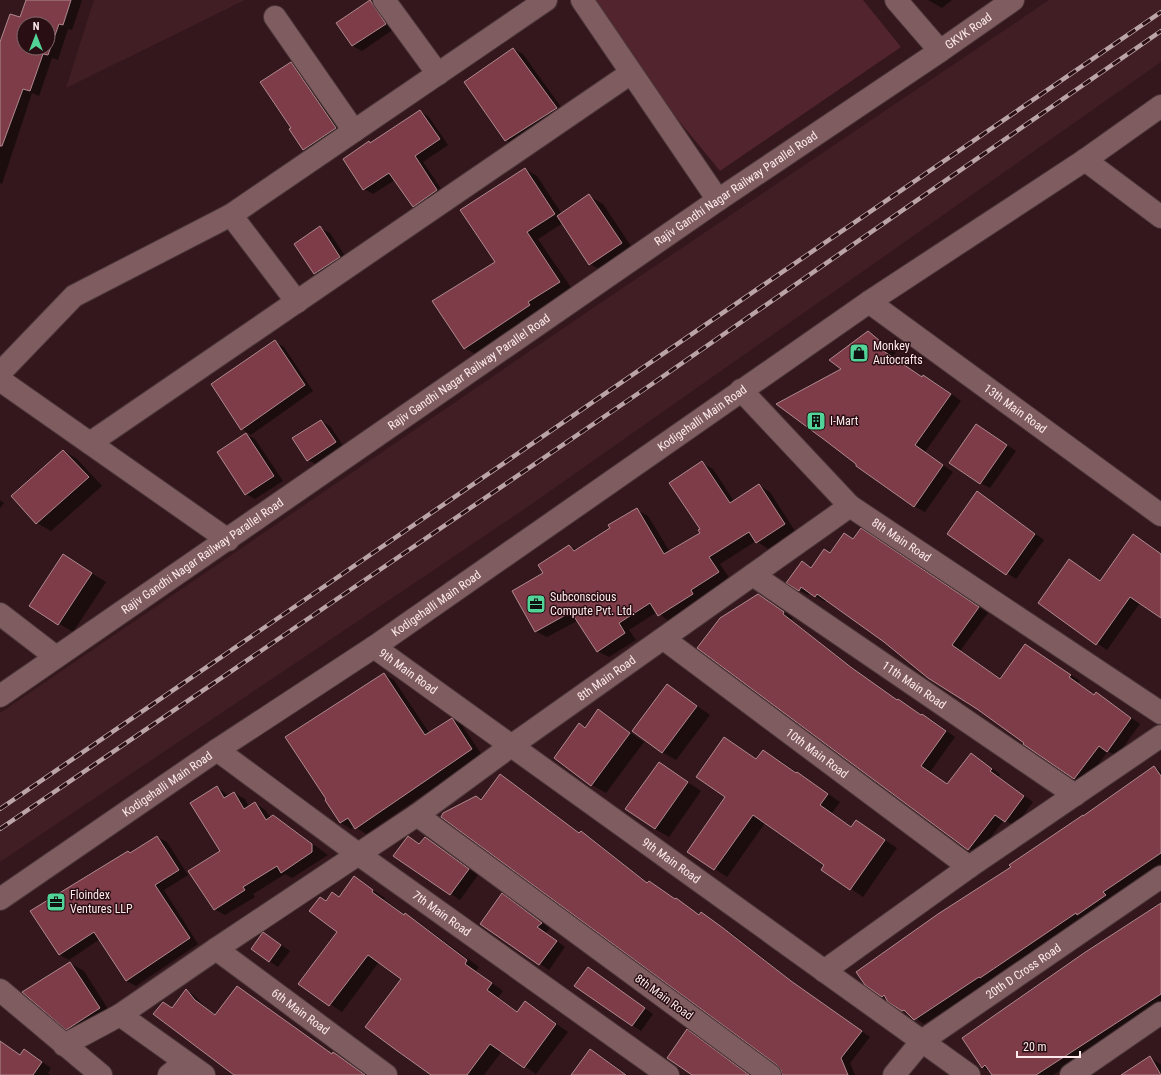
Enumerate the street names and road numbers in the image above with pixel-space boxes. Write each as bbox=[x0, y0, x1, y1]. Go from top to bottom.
street label: GKVK Road bbox=[942, 10, 994, 52]
street label: Rajiv Gandhi Nagar Railway Parallel Road bbox=[652, 128, 820, 249]
street label: Rajiv Gandhi Nagar Railway Parallel Road bbox=[385, 311, 553, 433]
street label: 13th Main Road bbox=[981, 381, 1049, 436]
street label: Kodigehalli Main Road bbox=[655, 382, 750, 454]
street label: Rajiv Gandhi Nagar Railway Parallel Road bbox=[119, 495, 286, 617]
street label: 8th Main Road bbox=[869, 515, 934, 565]
street label: Kodigehalli Main Road bbox=[389, 568, 484, 639]
street label: 9th Main Road bbox=[376, 646, 440, 697]
street label: 8th Main Road bbox=[575, 653, 638, 704]
street label: 11th Main Road bbox=[879, 658, 949, 712]
street label: 10th Main Road bbox=[783, 726, 851, 781]
street label: Kodigehalli Main Road bbox=[120, 748, 215, 820]
street label: 9th Main Road bbox=[639, 835, 703, 886]
street label: 7th Main Road bbox=[410, 888, 474, 939]
street label: 20th D Cross Road bbox=[983, 941, 1064, 1002]
street label: 8th Main Road bbox=[632, 971, 696, 1023]
street label: 6th Main Road bbox=[269, 986, 332, 1038]

